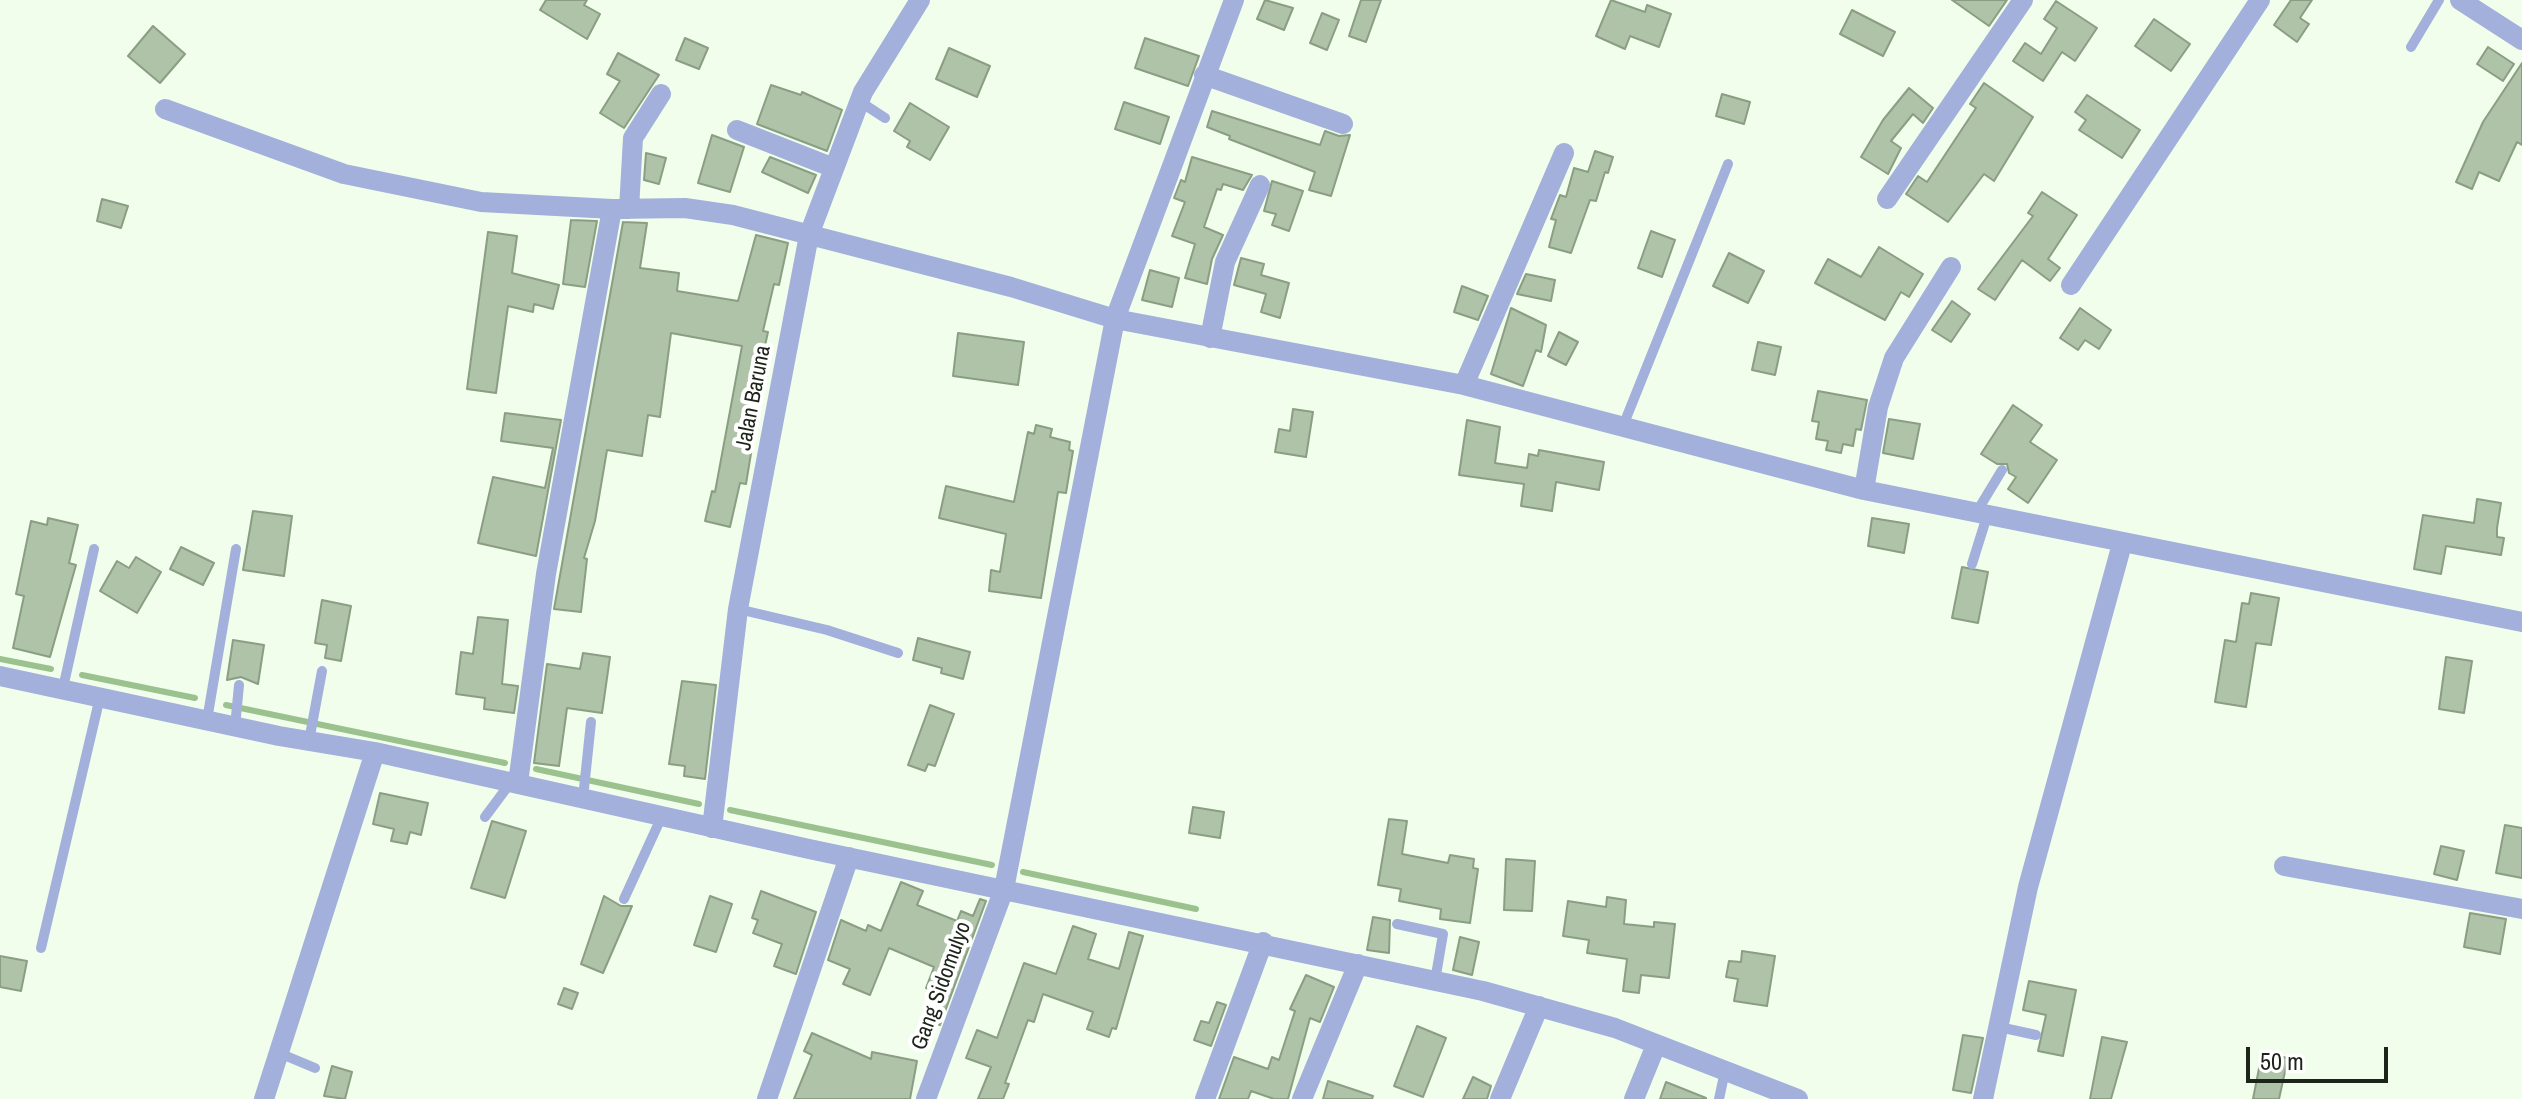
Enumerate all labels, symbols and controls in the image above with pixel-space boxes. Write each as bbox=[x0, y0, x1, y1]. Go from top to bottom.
street label: Jalan Baruna bbox=[731, 343, 777, 453]
street label: Gang Sidomulyo bbox=[907, 918, 977, 1054]
scale bar bbox=[2250, 1031, 2392, 1081]
text: 50 m bbox=[2260, 1045, 2304, 1077]

